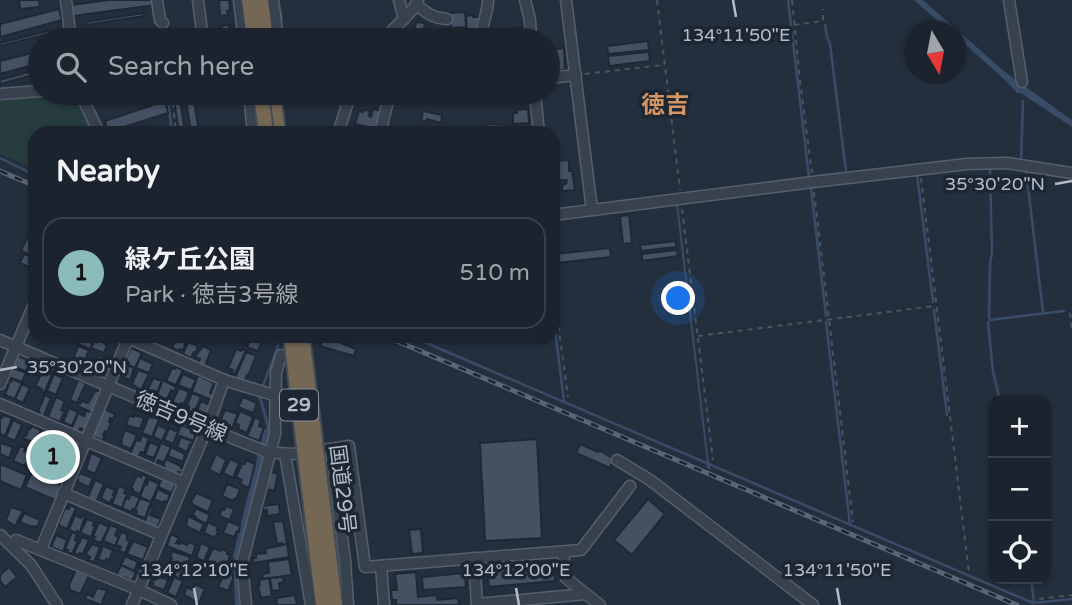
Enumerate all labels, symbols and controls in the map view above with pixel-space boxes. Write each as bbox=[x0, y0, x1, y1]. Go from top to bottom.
north arrow bbox=[904, 21, 967, 84]
text: 134°11'50"E bbox=[682, 24, 790, 46]
search box bbox=[28, 28, 560, 105]
icon: search bbox=[52, 48, 90, 86]
text: Search here bbox=[108, 51, 254, 82]
district label: 徳吉 bbox=[641, 91, 689, 120]
text: Nearby bbox=[56, 153, 160, 190]
text: 35°30'20"N bbox=[945, 173, 1045, 195]
text: 緑ケ丘公園 bbox=[125, 244, 255, 275]
text: 1 bbox=[74, 259, 88, 287]
text: 510 m bbox=[460, 259, 530, 287]
text: Park · 徳吉3号線 bbox=[125, 281, 299, 309]
your location bbox=[661, 281, 695, 315]
text: 35°30'20"N bbox=[27, 356, 127, 378]
street label: 徳吉9号線 bbox=[131, 387, 231, 447]
road number: 29 bbox=[280, 390, 318, 420]
map controls bbox=[988, 395, 1051, 584]
button: + bbox=[988, 395, 1051, 458]
pin: 1 bbox=[30, 431, 76, 483]
street label: 国道29号 bbox=[324, 443, 360, 535]
button: − bbox=[988, 458, 1051, 521]
button: locate bbox=[988, 521, 1051, 584]
text: 134°12'10"E bbox=[140, 559, 248, 581]
text: 134°12'00"E bbox=[462, 559, 570, 581]
text: 134°11'50"E bbox=[783, 559, 891, 581]

